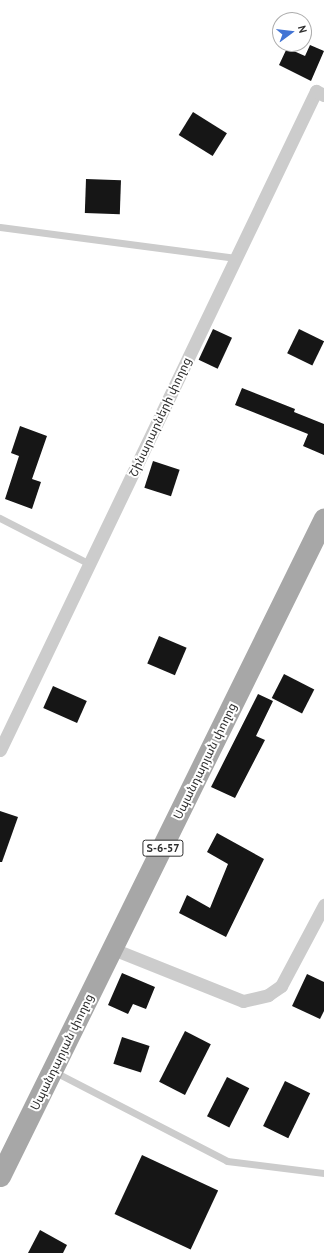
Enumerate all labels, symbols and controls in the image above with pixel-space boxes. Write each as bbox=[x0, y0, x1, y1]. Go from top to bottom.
north arrow bbox=[272, 12, 312, 52]
text: N bbox=[295, 24, 310, 34]
street label: Շինարարների փողոց bbox=[126, 355, 194, 479]
street label: Սպանդարյան փողոց bbox=[170, 700, 240, 822]
road number: Տ-6-57 bbox=[142, 839, 184, 857]
street label: Սպանդարյան փողոց bbox=[27, 991, 97, 1113]

